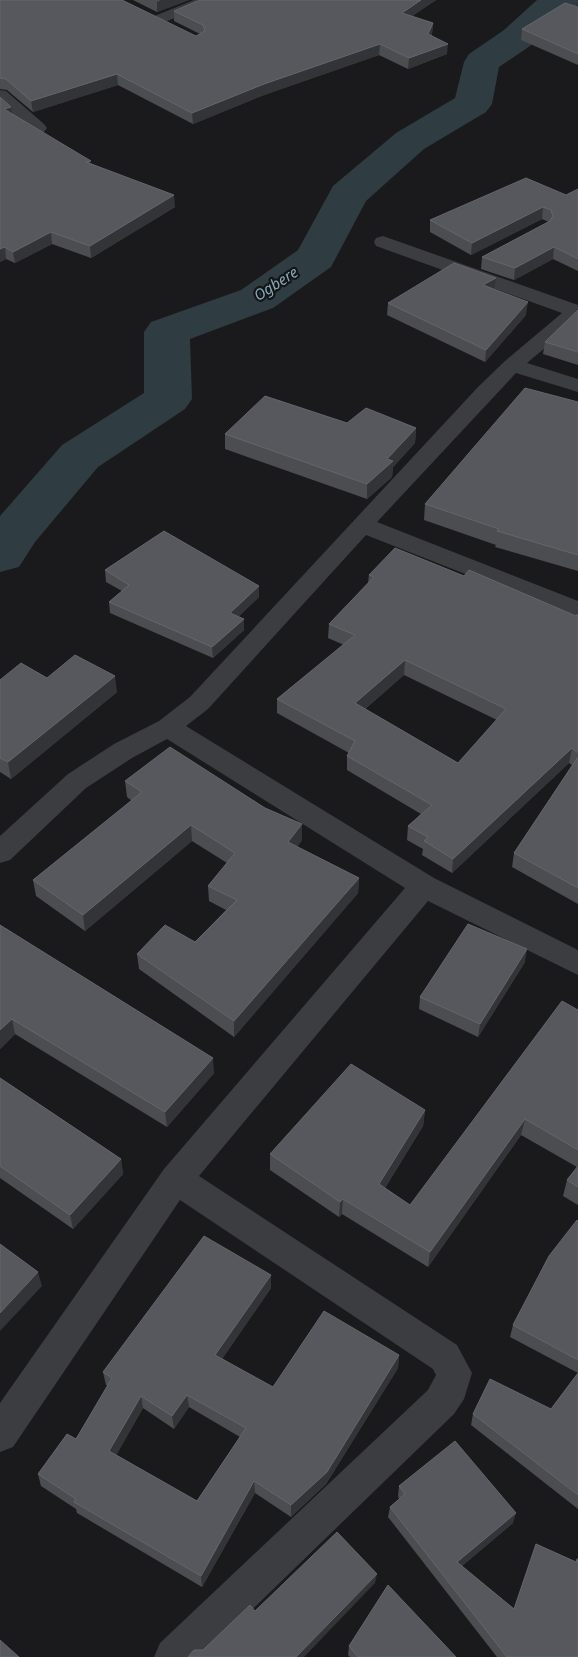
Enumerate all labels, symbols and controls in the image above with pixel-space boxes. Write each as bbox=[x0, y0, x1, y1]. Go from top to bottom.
water label: Ogbere bbox=[250, 261, 302, 305]

